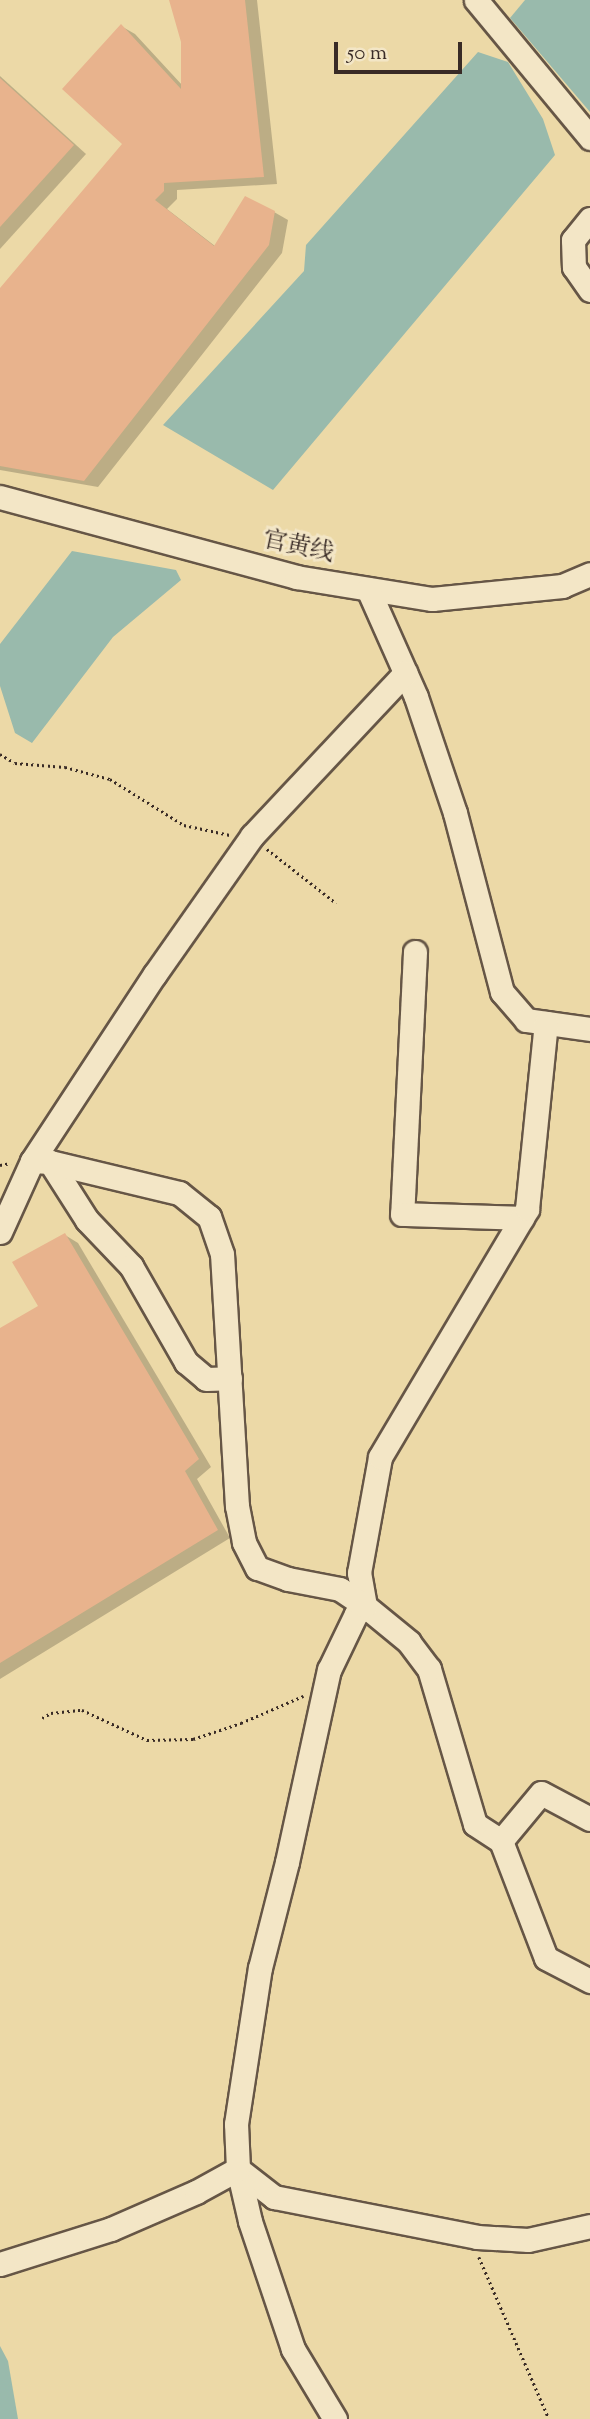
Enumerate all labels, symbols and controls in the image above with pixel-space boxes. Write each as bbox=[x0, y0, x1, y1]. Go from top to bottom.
scale bar bbox=[338, 28, 466, 72]
text: 50 m bbox=[347, 39, 387, 69]
street label: 官黄线 bbox=[260, 526, 336, 570]

